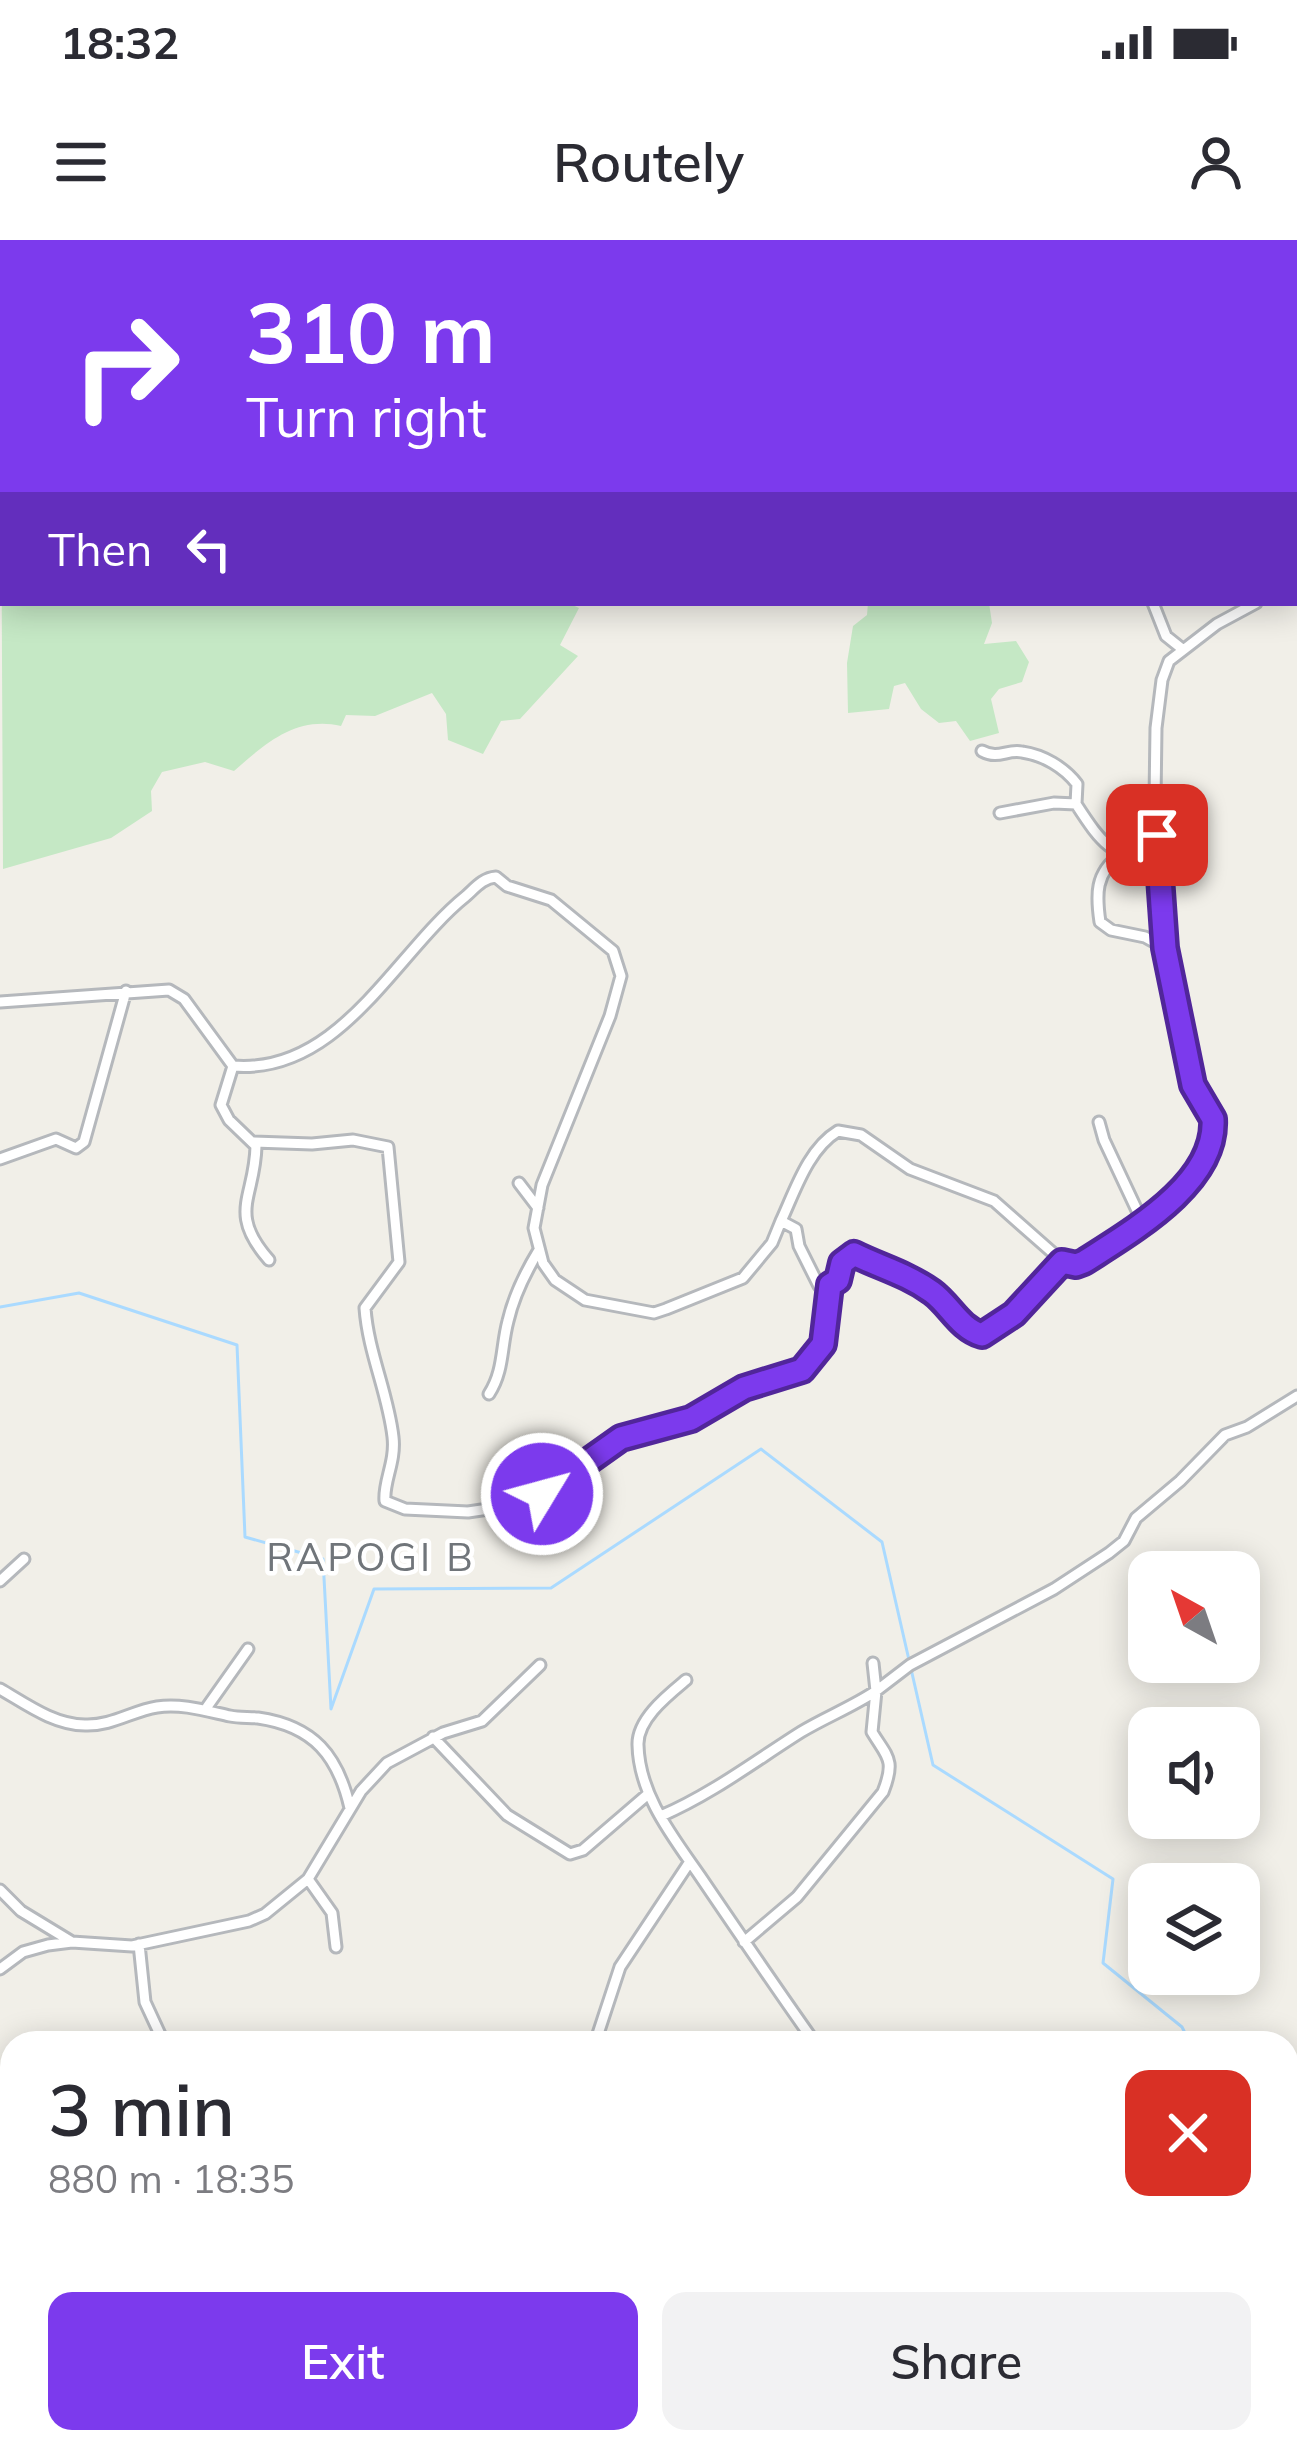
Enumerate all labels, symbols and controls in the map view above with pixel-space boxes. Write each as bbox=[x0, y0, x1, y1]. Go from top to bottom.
text: 18:32 bbox=[60, 14, 179, 70]
text: Routely bbox=[553, 128, 744, 196]
icon: menu bbox=[48, 129, 114, 195]
icon: person bbox=[1183, 129, 1249, 195]
text: 310 m bbox=[246, 279, 496, 384]
icon: right bbox=[48, 288, 204, 444]
text: Turn right bbox=[246, 383, 487, 451]
icon: left bbox=[176, 516, 242, 582]
text: Then bbox=[48, 521, 152, 577]
pin bbox=[1106, 784, 1208, 886]
icon: arrive bbox=[1124, 802, 1190, 868]
position arrow bbox=[479, 1431, 605, 1557]
district label: RAPOGI B bbox=[266, 1532, 476, 1581]
north arrow bbox=[1128, 1551, 1260, 1683]
map controls bbox=[1128, 1551, 1260, 1995]
button: sound bbox=[1128, 1707, 1260, 1839]
button: layers bbox=[1128, 1863, 1260, 1995]
text: 3 min bbox=[48, 2064, 235, 2154]
button: close bbox=[1125, 2070, 1251, 2196]
text: 880 m · 18:35 bbox=[48, 2154, 294, 2203]
button: Exit bbox=[48, 2292, 638, 2430]
button: Share bbox=[662, 2292, 1251, 2430]

